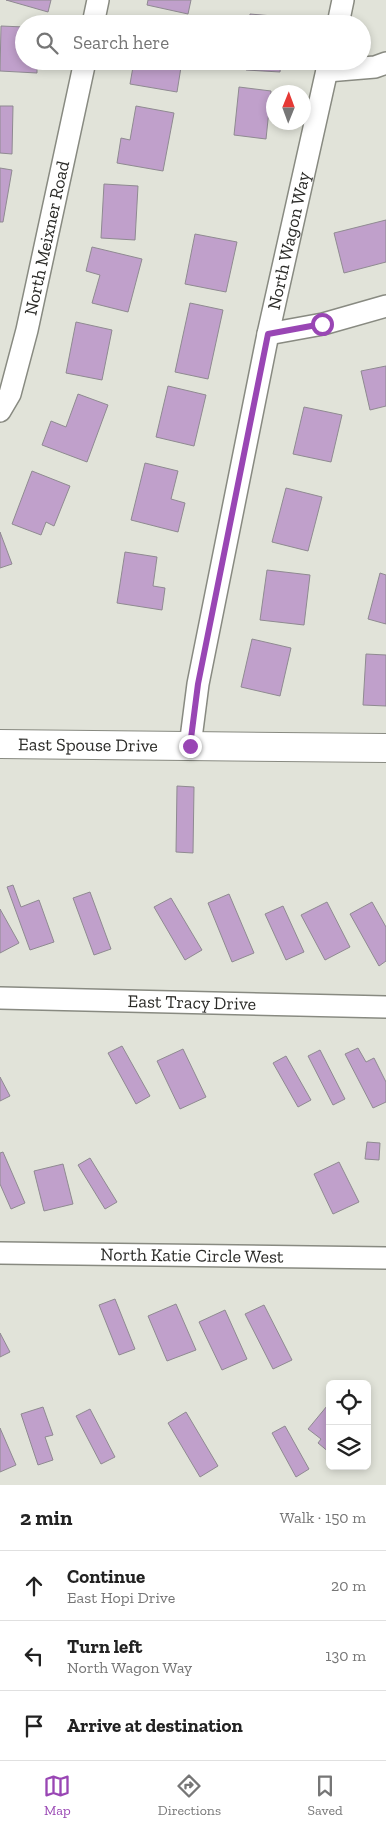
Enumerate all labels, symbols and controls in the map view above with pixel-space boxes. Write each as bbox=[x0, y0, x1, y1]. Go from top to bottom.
search box bbox=[15, 15, 371, 70]
icon: search bbox=[33, 29, 61, 57]
text: Search here bbox=[73, 31, 169, 54]
north arrow bbox=[266, 85, 311, 130]
street label: North Meixner Road bbox=[19, 159, 74, 317]
street label: North Wagon Way bbox=[263, 169, 315, 312]
route start bbox=[311, 313, 334, 336]
street label: East Spouse Drive bbox=[18, 733, 158, 757]
route end bbox=[179, 735, 202, 758]
street label: East Tracy Drive bbox=[128, 990, 256, 1015]
street label: North Katie Circle West bbox=[100, 1243, 284, 1268]
map controls bbox=[326, 1380, 371, 1470]
button: locate bbox=[326, 1380, 371, 1425]
button: layers bbox=[326, 1425, 371, 1470]
text: 2 min bbox=[20, 1505, 72, 1530]
text: Walk · 150 m bbox=[280, 1508, 366, 1527]
text: Continue bbox=[67, 1565, 145, 1588]
icon: ahead bbox=[20, 1572, 48, 1600]
text: 20 m bbox=[331, 1576, 366, 1595]
text: East Hopi Drive bbox=[67, 1588, 175, 1607]
text: Turn left bbox=[67, 1635, 142, 1658]
icon: left bbox=[20, 1642, 48, 1670]
text: 130 m bbox=[325, 1646, 366, 1665]
text: North Wagon Way bbox=[67, 1658, 192, 1677]
icon: arrive bbox=[20, 1712, 48, 1740]
text: Arrive at destination bbox=[67, 1714, 243, 1737]
tab: Map bbox=[43, 1772, 71, 1819]
tab: Directions bbox=[158, 1772, 221, 1819]
tab: Saved bbox=[308, 1772, 343, 1819]

